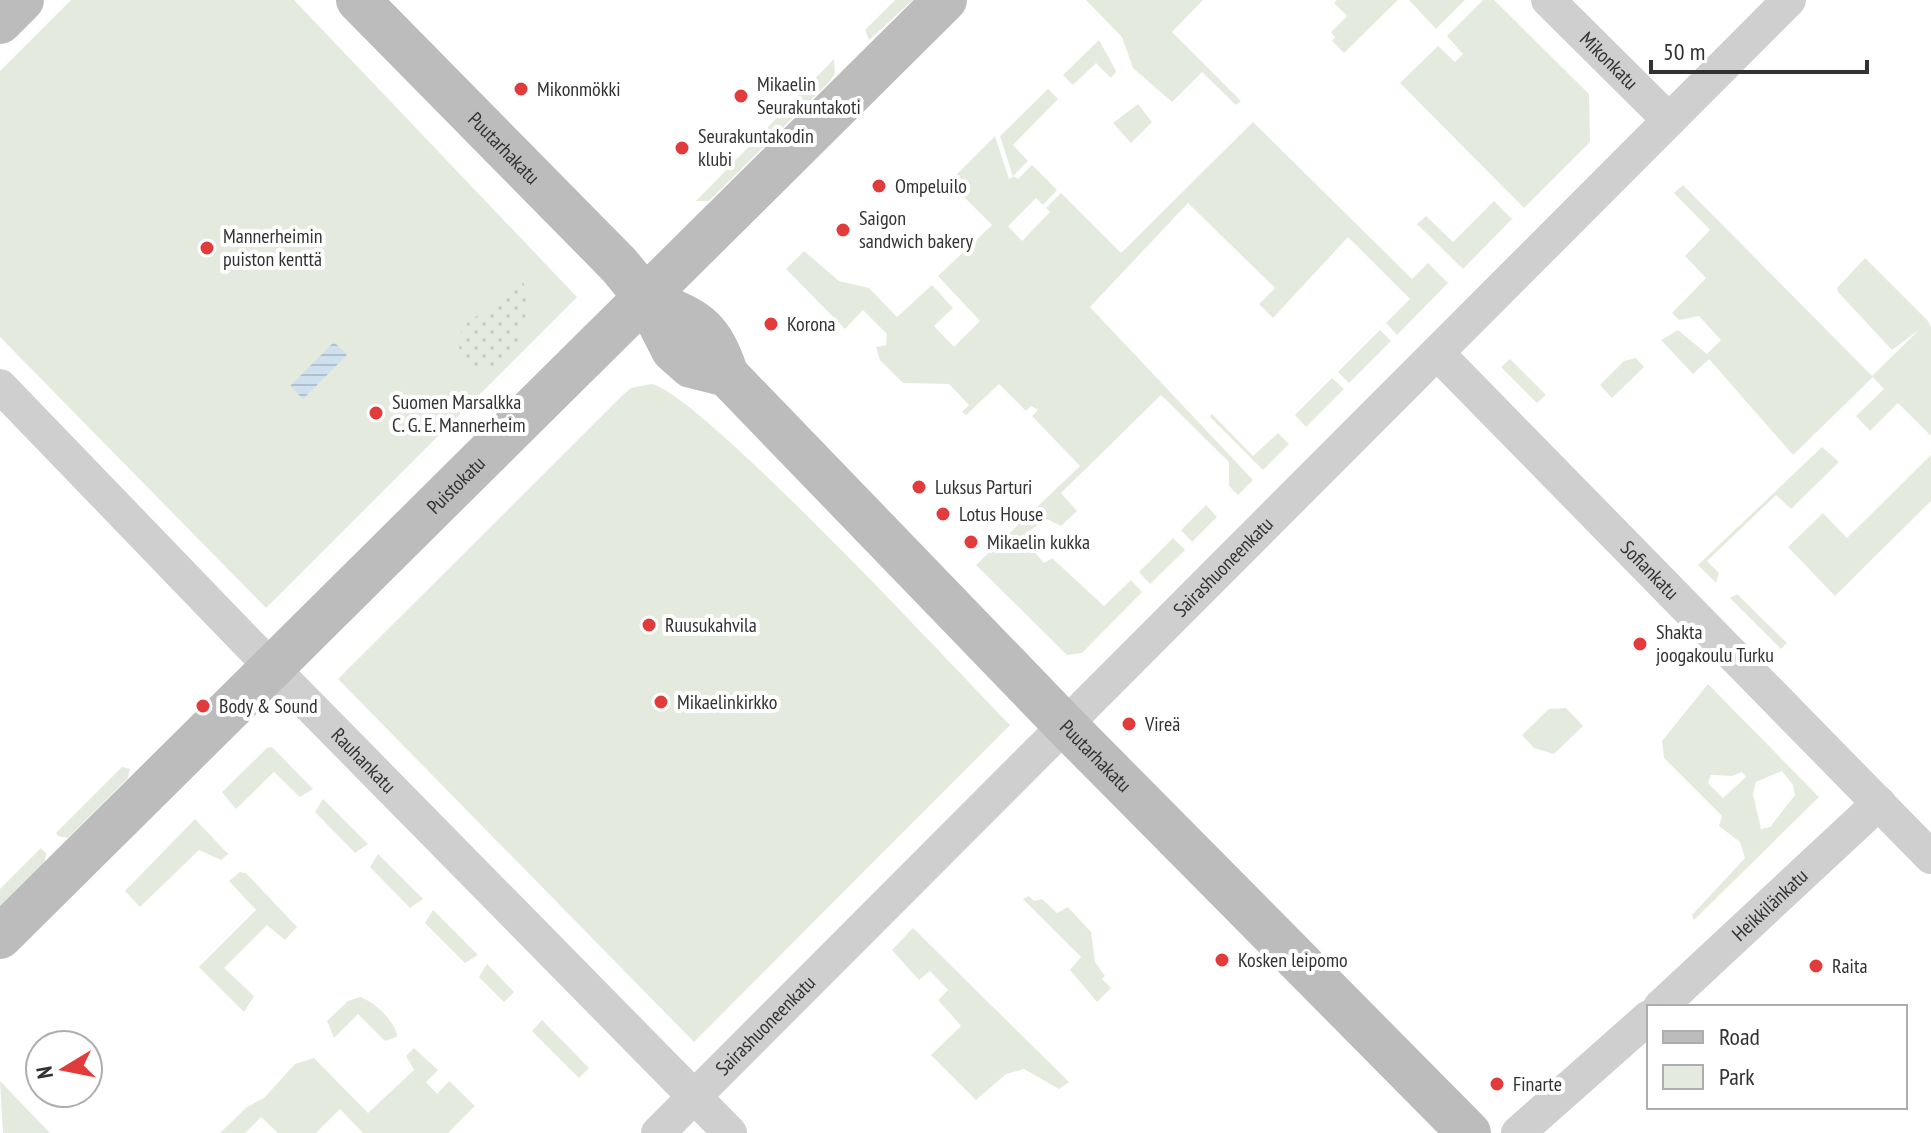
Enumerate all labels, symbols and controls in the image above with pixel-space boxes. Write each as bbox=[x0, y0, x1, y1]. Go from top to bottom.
scale bar bbox=[1651, 24, 1867, 74]
street label: Mikonkatu bbox=[1574, 26, 1644, 95]
text: 50 m bbox=[1663, 36, 1705, 67]
place label: Mikaelin Seurakuntakoti bbox=[757, 71, 861, 120]
place label: Mikonmökki bbox=[537, 76, 621, 102]
marker: Mikonmökki bbox=[512, 80, 530, 98]
marker: Mikaelin Seurakuntakoti bbox=[732, 87, 750, 105]
street label: Puutarhakatu bbox=[463, 106, 545, 190]
place label: Seurakuntakodin klubi bbox=[698, 123, 814, 172]
marker: Seurakuntakodin klubi bbox=[673, 139, 691, 157]
place label: Ompeluilo bbox=[895, 173, 967, 199]
marker: Ompeluilo bbox=[870, 177, 888, 195]
place label: Saigon sandwich bakery bbox=[859, 205, 973, 254]
marker: Saigon sandwich bakery bbox=[834, 221, 852, 239]
place label: Mannerheimin puiston kenttä bbox=[223, 223, 323, 272]
marker: Mannerheimin puiston kenttä bbox=[198, 239, 216, 257]
place label: Korona bbox=[787, 311, 836, 337]
marker: Korona bbox=[762, 315, 780, 333]
place label: Suomen Marsalkka C. G. E. Mannerheim bbox=[392, 389, 525, 438]
marker: Suomen Marsalkka C. G. E. Mannerheim bbox=[367, 404, 385, 422]
street label: Puistokatu bbox=[421, 450, 491, 520]
place label: Luksus Parturi bbox=[935, 474, 1032, 500]
marker: Luksus Parturi bbox=[910, 478, 928, 496]
place label: Lotus House bbox=[959, 501, 1043, 527]
marker: Lotus House bbox=[934, 505, 952, 523]
street label: Sairashuoneenkatu bbox=[1168, 511, 1279, 622]
place label: Mikaelin kukka bbox=[987, 529, 1090, 555]
marker: Mikaelin kukka bbox=[962, 533, 980, 551]
street label: Sofiankatu bbox=[1615, 535, 1685, 605]
place label: Ruusukahvila bbox=[665, 612, 757, 638]
marker: Ruusukahvila bbox=[640, 616, 658, 634]
place label: Shakta joogakoulu Turku bbox=[1656, 619, 1774, 668]
marker: Shakta joogakoulu Turku bbox=[1631, 635, 1649, 653]
place label: Mikaelinkirkko bbox=[677, 689, 777, 715]
place label: Body & Sound bbox=[219, 693, 318, 719]
marker: Mikaelinkirkko bbox=[652, 693, 670, 711]
marker: Body & Sound bbox=[194, 697, 212, 715]
place label: Vireä bbox=[1144, 711, 1180, 737]
street label: Puutarhakatu bbox=[1054, 714, 1137, 798]
marker: Vireä bbox=[1120, 715, 1138, 733]
street label: Rauhankatu bbox=[326, 722, 402, 799]
street label: Heikkilänkatu bbox=[1726, 863, 1813, 947]
place label: Kosken leipomo bbox=[1238, 947, 1348, 973]
marker: Kosken leipomo bbox=[1213, 951, 1231, 969]
place label: Raita bbox=[1832, 953, 1867, 979]
marker: Raita bbox=[1807, 957, 1825, 975]
street label: Sairashuoneenkatu bbox=[710, 970, 821, 1081]
legend bbox=[1647, 1005, 1907, 1109]
text: Road bbox=[1719, 1021, 1760, 1052]
north arrow bbox=[24, 1029, 104, 1109]
text: Park bbox=[1719, 1061, 1755, 1092]
text: N bbox=[29, 1064, 59, 1081]
place label: Finarte bbox=[1513, 1071, 1562, 1097]
marker: Finarte bbox=[1488, 1075, 1506, 1093]

